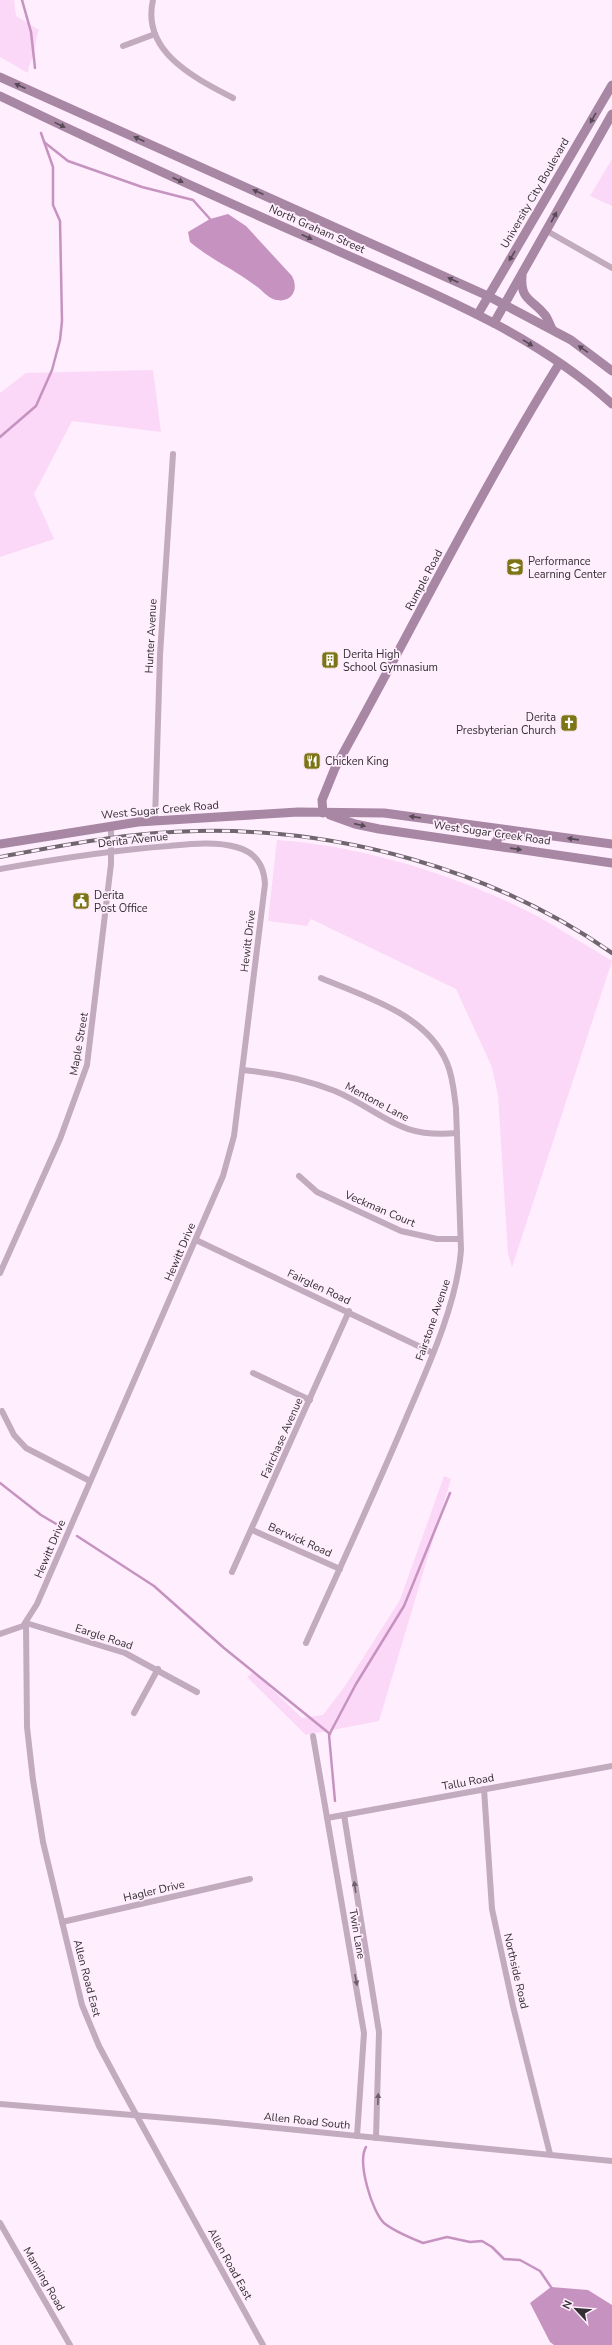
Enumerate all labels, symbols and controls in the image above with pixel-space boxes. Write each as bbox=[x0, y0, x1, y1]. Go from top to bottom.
one-way arrow bbox=[15, 83, 26, 89]
one-way arrow bbox=[589, 112, 596, 124]
one-way arrow bbox=[55, 122, 66, 128]
street label: University City Boulevard bbox=[497, 135, 573, 251]
one-way arrow bbox=[132, 136, 144, 142]
one-way arrow bbox=[173, 177, 184, 183]
one-way arrow bbox=[252, 189, 263, 195]
street label: North Graham Street bbox=[267, 201, 367, 257]
one-way arrow bbox=[551, 211, 558, 223]
one-way arrow bbox=[301, 234, 312, 240]
one-way arrow bbox=[508, 251, 516, 261]
one-way arrow bbox=[447, 276, 459, 283]
one-way arrow bbox=[522, 340, 533, 347]
one-way arrow bbox=[578, 345, 588, 353]
street label: Rumple Road bbox=[402, 547, 446, 613]
place label: Performance Learning Center bbox=[528, 554, 607, 582]
school or university icon: Performance Learning Center bbox=[505, 557, 525, 577]
street label: Hunter Avenue bbox=[142, 598, 160, 674]
place label: Derita High School Gymnasium bbox=[343, 647, 438, 675]
building icon: Derita High School Gymnasium bbox=[320, 650, 340, 670]
place label: Derita Presbyterian Church bbox=[456, 710, 556, 738]
church icon: Derita Presbyterian Church bbox=[559, 713, 579, 733]
restaurant icon: Chicken King bbox=[302, 751, 322, 771]
place label: Chicken King bbox=[325, 754, 389, 769]
street label: West Sugar Creek Road bbox=[101, 797, 219, 823]
one-way arrow bbox=[409, 814, 421, 820]
street label: West Sugar Creek Road bbox=[432, 817, 552, 849]
one-way arrow bbox=[353, 823, 366, 829]
street label: Derita Avenue bbox=[97, 829, 169, 851]
one-way arrow bbox=[567, 836, 579, 842]
one-way arrow bbox=[510, 846, 522, 852]
place label: Derita Post Office bbox=[94, 888, 148, 916]
public building icon: Derita Post Office bbox=[71, 891, 91, 911]
street label: Hewitt Drive bbox=[237, 909, 259, 973]
street label: Maple Street bbox=[66, 1011, 92, 1077]
street label: Mentone Lane bbox=[342, 1079, 412, 1125]
street label: Veckman Court bbox=[342, 1187, 418, 1231]
street label: Hewitt Drive bbox=[161, 1220, 199, 1284]
street label: Fairglen Road bbox=[285, 1266, 353, 1308]
street label: Fairstone Avenue bbox=[412, 1277, 454, 1363]
street label: Fairchase Avenue bbox=[258, 1395, 307, 1481]
street label: Hewitt Drive bbox=[31, 1517, 69, 1581]
street label: Berwick Road bbox=[266, 1519, 334, 1561]
street label: Eargle Road bbox=[73, 1621, 135, 1653]
street label: Tallu Road bbox=[441, 1770, 495, 1794]
street label: Hagler Drive bbox=[122, 1877, 186, 1905]
one-way arrow bbox=[352, 1881, 358, 1893]
street label: Twin Lane bbox=[345, 1908, 369, 1960]
street label: Northside Road bbox=[500, 1932, 532, 2010]
street label: Allen Road East bbox=[70, 1938, 105, 2018]
one-way arrow bbox=[353, 1974, 359, 1987]
one-way arrow bbox=[375, 2093, 382, 2105]
street label: Allen Road South bbox=[263, 2109, 351, 2133]
street label: Allen Road East bbox=[204, 2226, 256, 2302]
street label: Manning Road bbox=[20, 2244, 68, 2314]
north arrow bbox=[556, 2289, 596, 2329]
text: N bbox=[559, 2298, 576, 2312]

